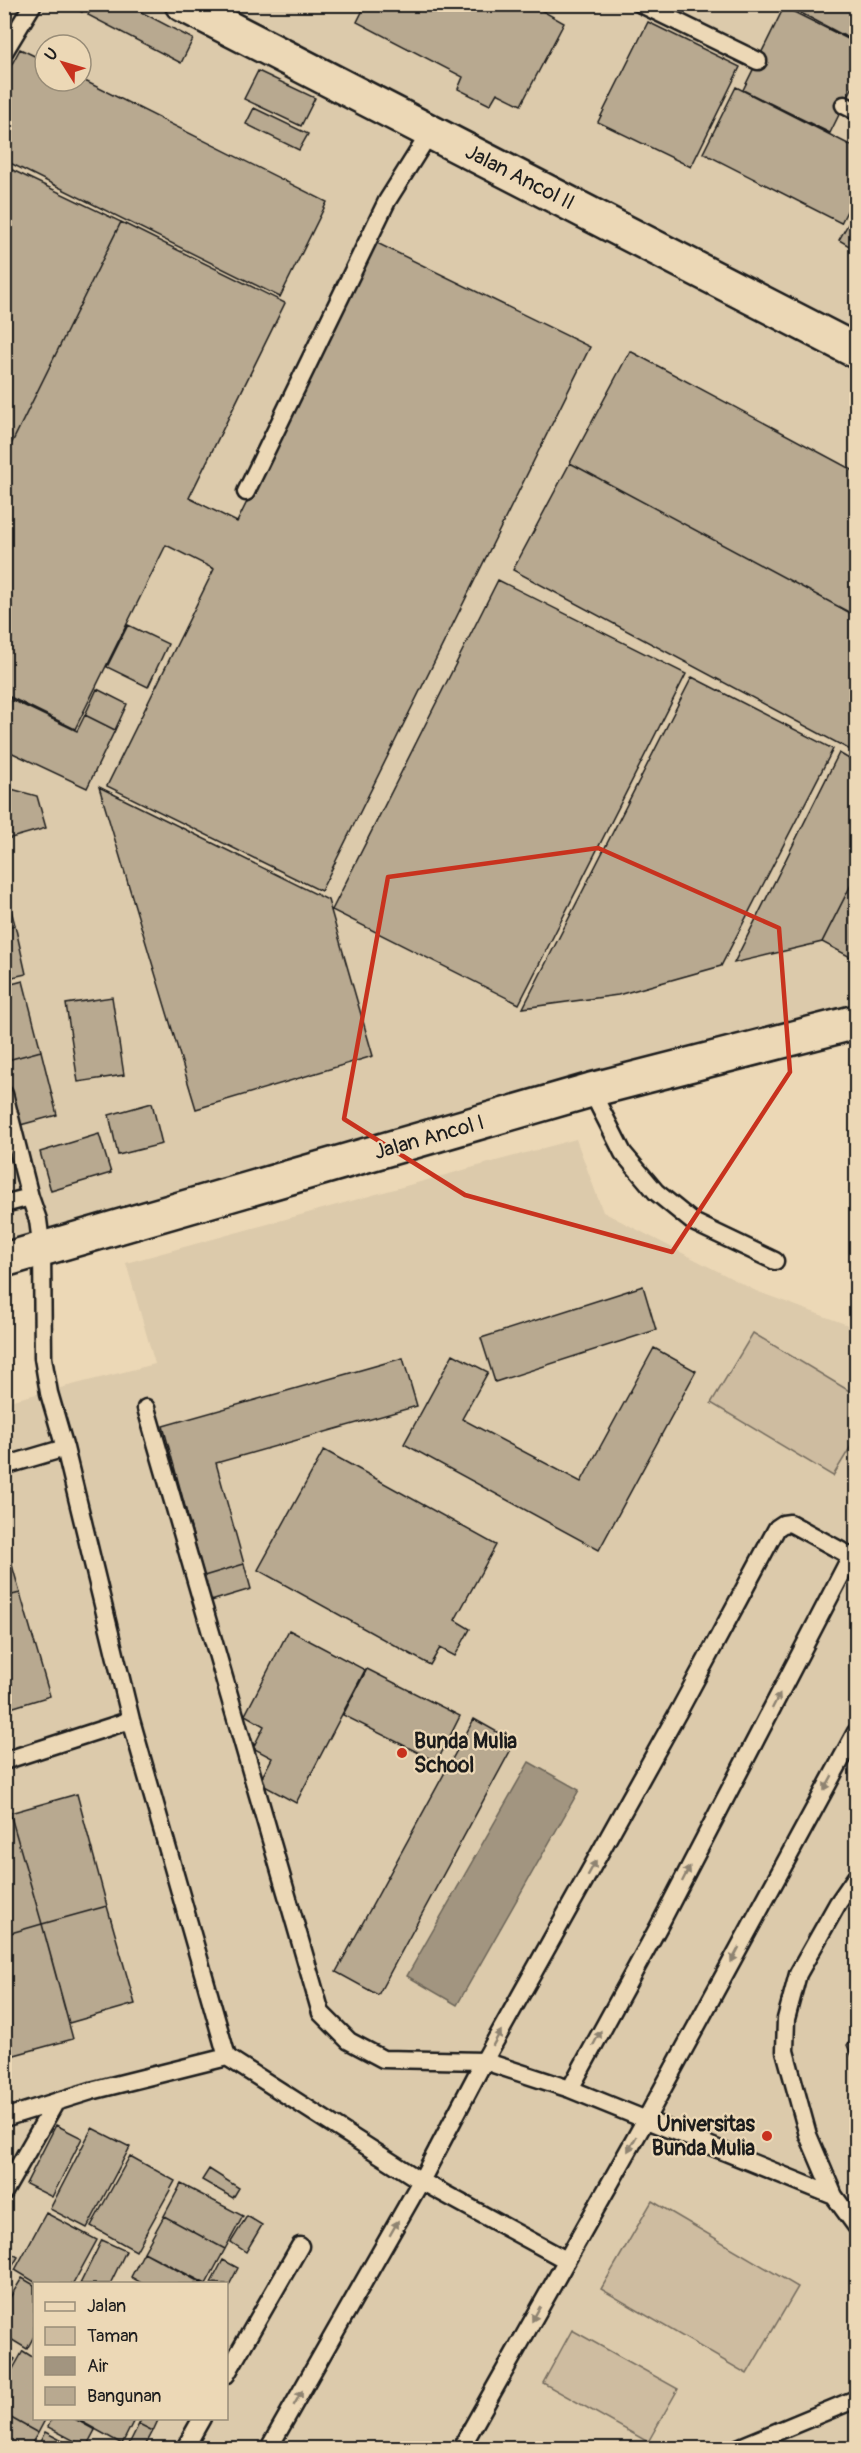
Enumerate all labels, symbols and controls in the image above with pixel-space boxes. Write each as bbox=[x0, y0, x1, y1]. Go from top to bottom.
north arrow bbox=[33, 33, 93, 93]
text: U bbox=[41, 44, 63, 65]
street label: Jalan Ancol II bbox=[461, 138, 579, 217]
street label: Jalan Ancol I bbox=[371, 1109, 487, 1166]
one-way arrow bbox=[771, 1693, 781, 1710]
place label: Bunda Mulia School bbox=[414, 1728, 517, 1779]
marker: Bunda Mulia School bbox=[395, 1746, 409, 1760]
one-way arrow bbox=[823, 1775, 833, 1792]
one-way arrow bbox=[586, 1859, 596, 1876]
one-way arrow bbox=[681, 1866, 691, 1883]
one-way arrow bbox=[730, 1946, 740, 1963]
one-way arrow bbox=[492, 2029, 502, 2046]
one-way arrow bbox=[593, 2029, 602, 2046]
place label: Universitas Bunda Mulia bbox=[652, 2111, 756, 2162]
marker: Universitas Bunda Mulia bbox=[760, 2129, 774, 2143]
one-way arrow bbox=[627, 2136, 637, 2153]
one-way arrow bbox=[389, 2219, 399, 2236]
legend bbox=[33, 2282, 228, 2420]
text: Jalan bbox=[87, 2295, 126, 2318]
one-way arrow bbox=[531, 2306, 541, 2323]
text: Taman bbox=[87, 2325, 138, 2348]
text: Air bbox=[87, 2355, 109, 2378]
text: Bangunan bbox=[87, 2385, 162, 2408]
one-way arrow bbox=[293, 2389, 303, 2406]

